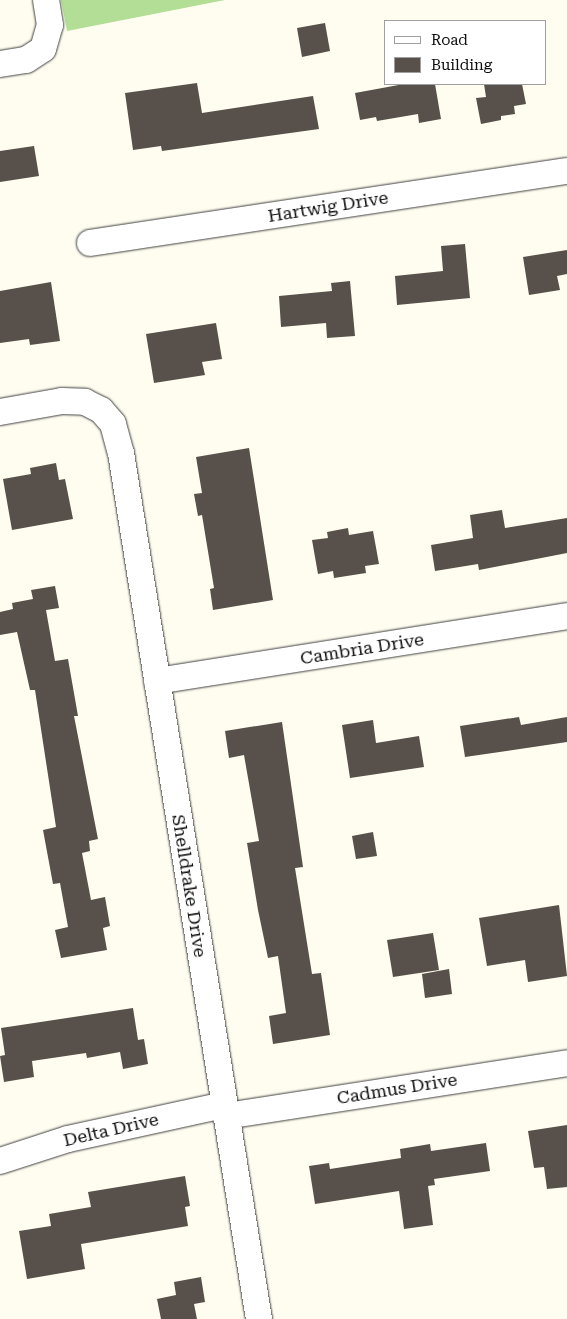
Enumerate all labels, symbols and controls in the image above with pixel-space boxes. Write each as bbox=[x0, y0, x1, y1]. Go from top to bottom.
legend bbox=[384, 20, 547, 85]
text: Road bbox=[431, 31, 468, 49]
text: Building bbox=[431, 56, 492, 74]
street label: Hartwig Drive bbox=[266, 187, 390, 227]
street label: Cambria Drive bbox=[299, 629, 425, 669]
street label: Shelldrake Drive bbox=[167, 813, 211, 959]
street label: Cadmus Drive bbox=[335, 1069, 459, 1109]
street label: Delta Drive bbox=[61, 1109, 161, 1151]

